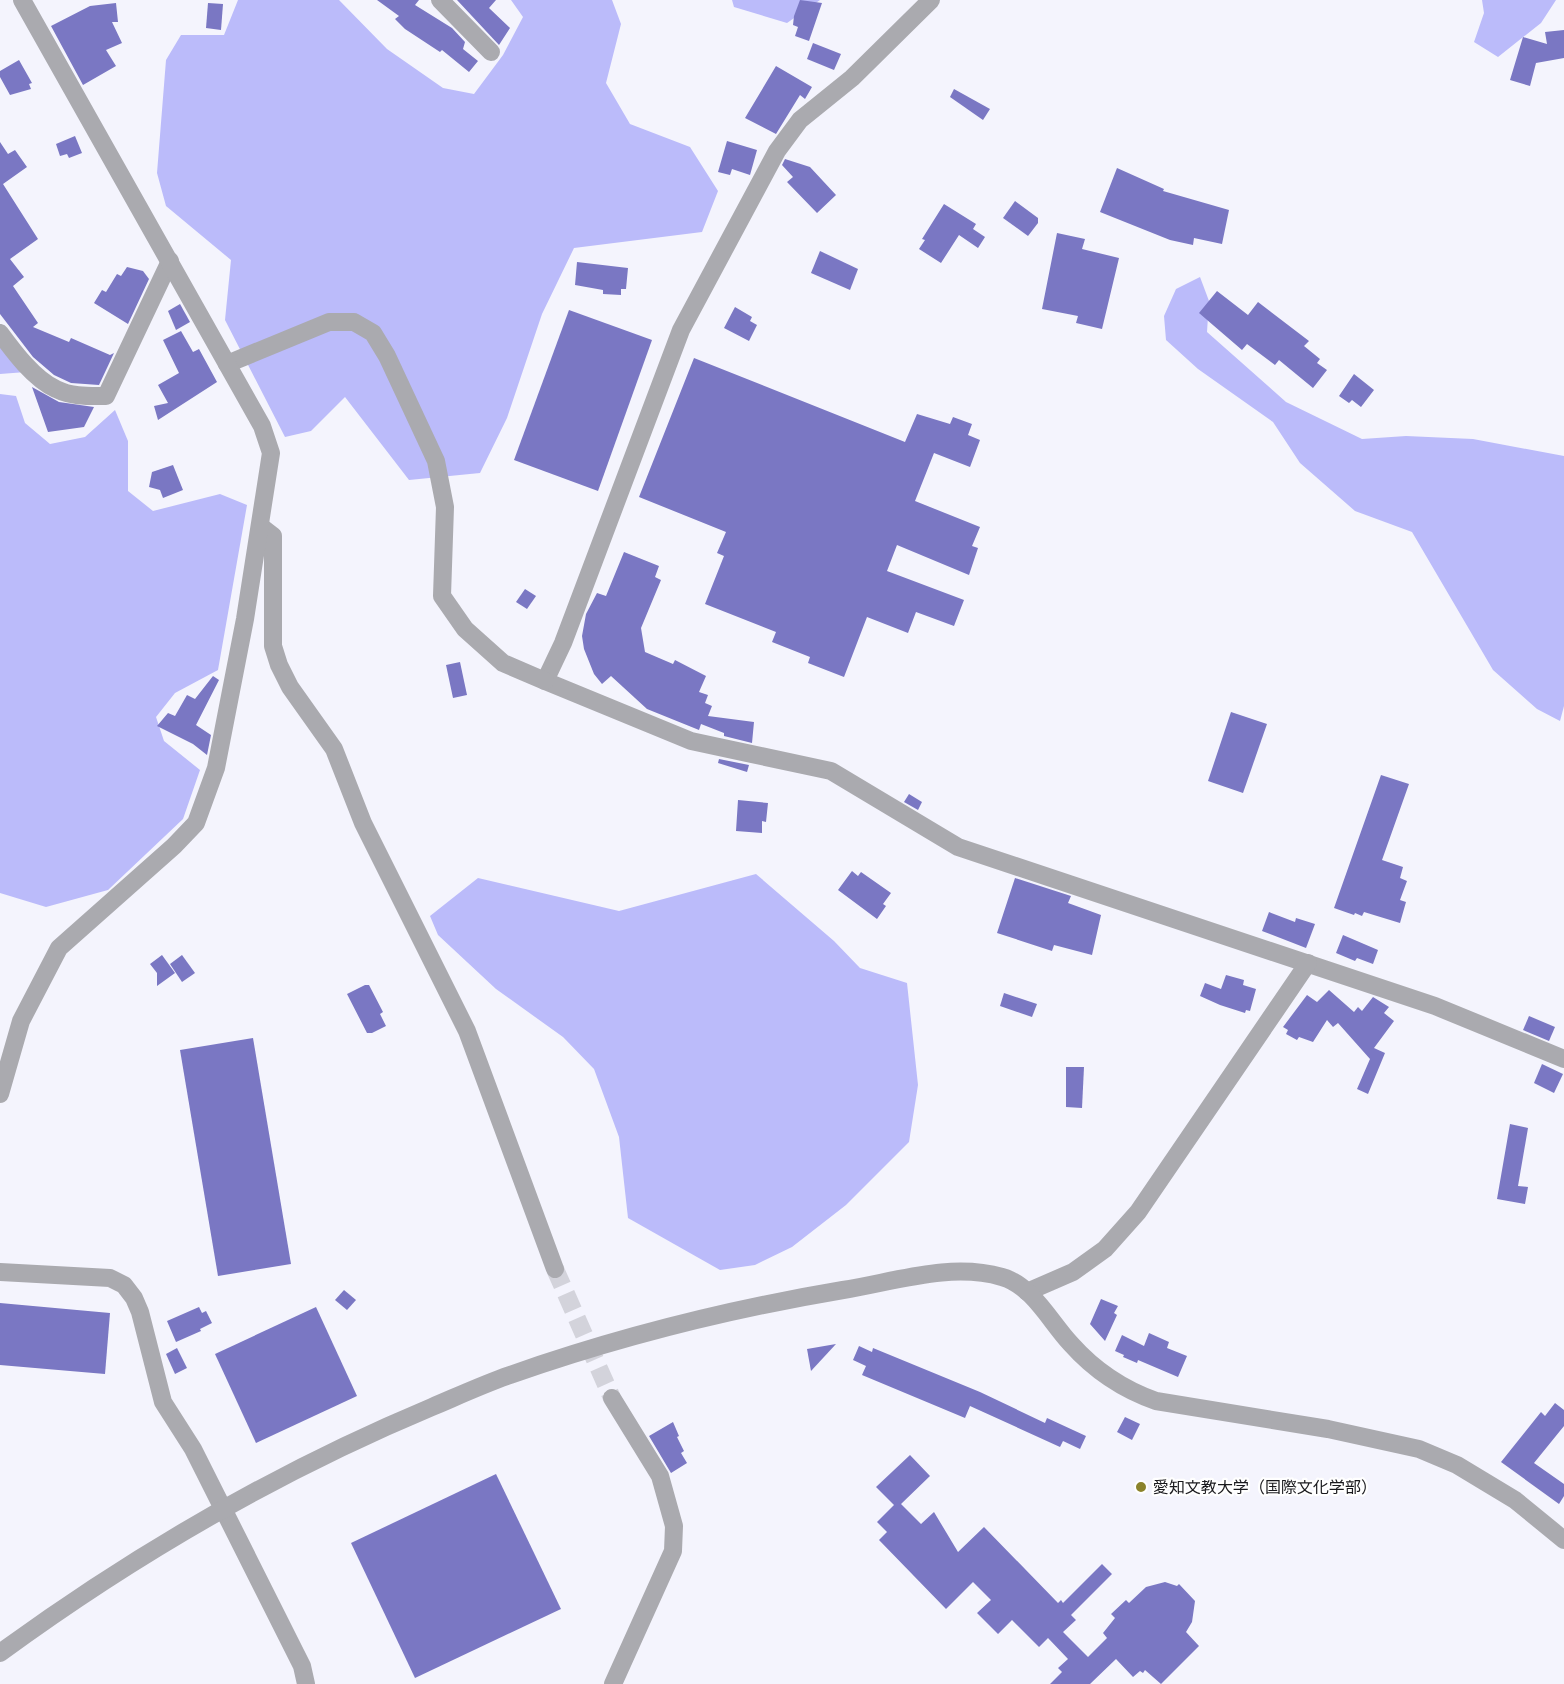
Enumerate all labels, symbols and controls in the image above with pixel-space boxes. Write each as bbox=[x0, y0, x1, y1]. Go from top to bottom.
place label: 愛知文教大学（国際文化学部） bbox=[1153, 1478, 1377, 1497]
marker: 愛知文教大学（国際文化学部） bbox=[1134, 1480, 1148, 1494]

